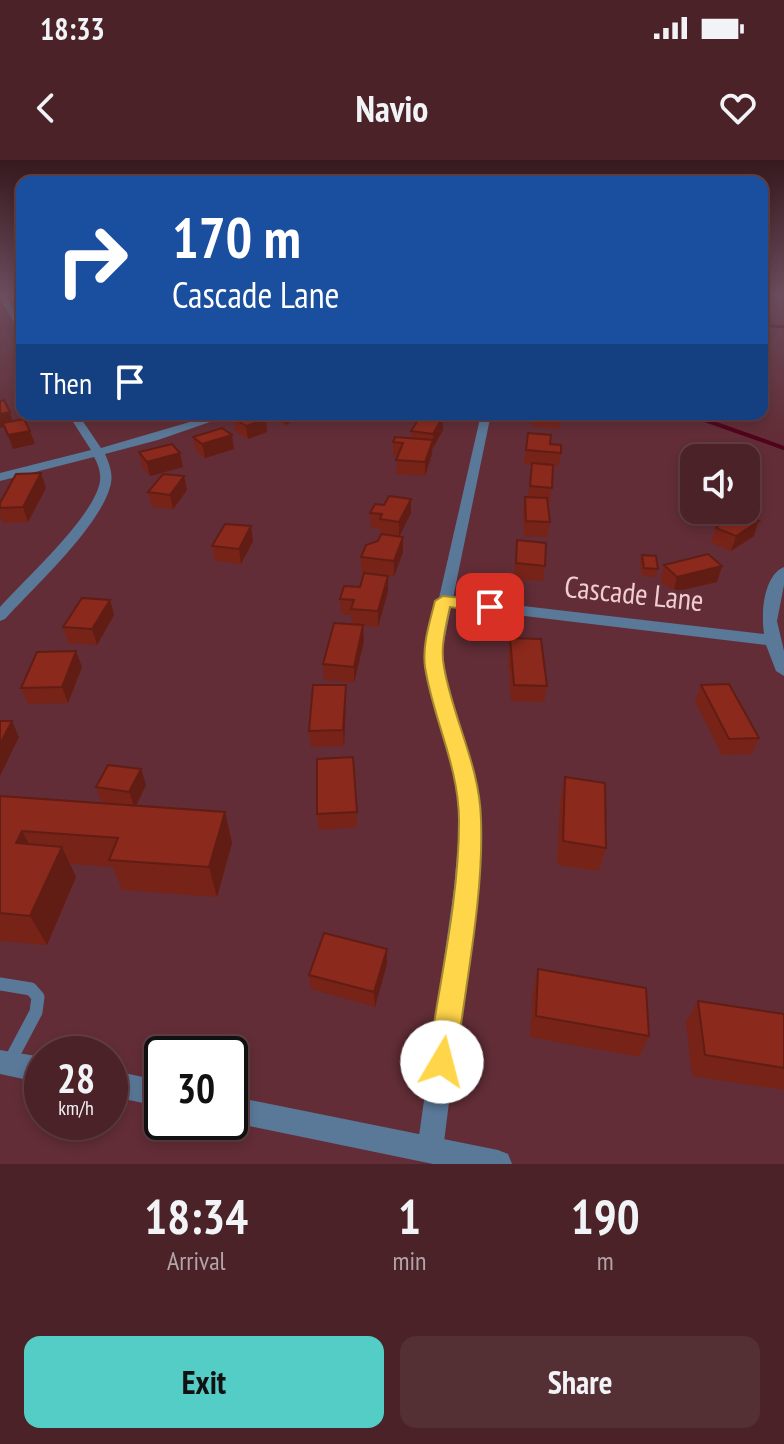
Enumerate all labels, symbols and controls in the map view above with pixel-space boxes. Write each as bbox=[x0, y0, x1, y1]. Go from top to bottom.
text: 18:33 bbox=[40, 9, 105, 48]
text: Navio bbox=[356, 85, 428, 132]
icon: back bbox=[24, 86, 68, 130]
icon: heart bbox=[716, 86, 760, 130]
text: 170 m bbox=[172, 201, 301, 273]
icon: right bbox=[40, 208, 144, 312]
text: Cascade Lane bbox=[172, 271, 339, 318]
icon: arrive bbox=[108, 360, 152, 404]
text: Then bbox=[40, 363, 92, 402]
map controls bbox=[680, 444, 760, 524]
button: sound bbox=[680, 444, 760, 524]
street label: Cascade Lane bbox=[563, 566, 706, 619]
pin bbox=[456, 573, 524, 641]
icon: arrive bbox=[468, 585, 512, 629]
position arrow bbox=[400, 1020, 484, 1104]
speed limit sign: 30 bbox=[144, 1036, 248, 1140]
text: 28 bbox=[57, 1052, 95, 1104]
text: km/h bbox=[58, 1095, 94, 1121]
text: 18:34 bbox=[144, 1185, 248, 1247]
text: 1 bbox=[398, 1185, 421, 1247]
text: 190 bbox=[571, 1185, 640, 1247]
text: Arrival bbox=[167, 1244, 226, 1277]
text: min bbox=[392, 1244, 426, 1277]
text: m bbox=[597, 1244, 614, 1277]
button: Exit bbox=[24, 1336, 384, 1428]
button: Share bbox=[400, 1336, 760, 1428]

